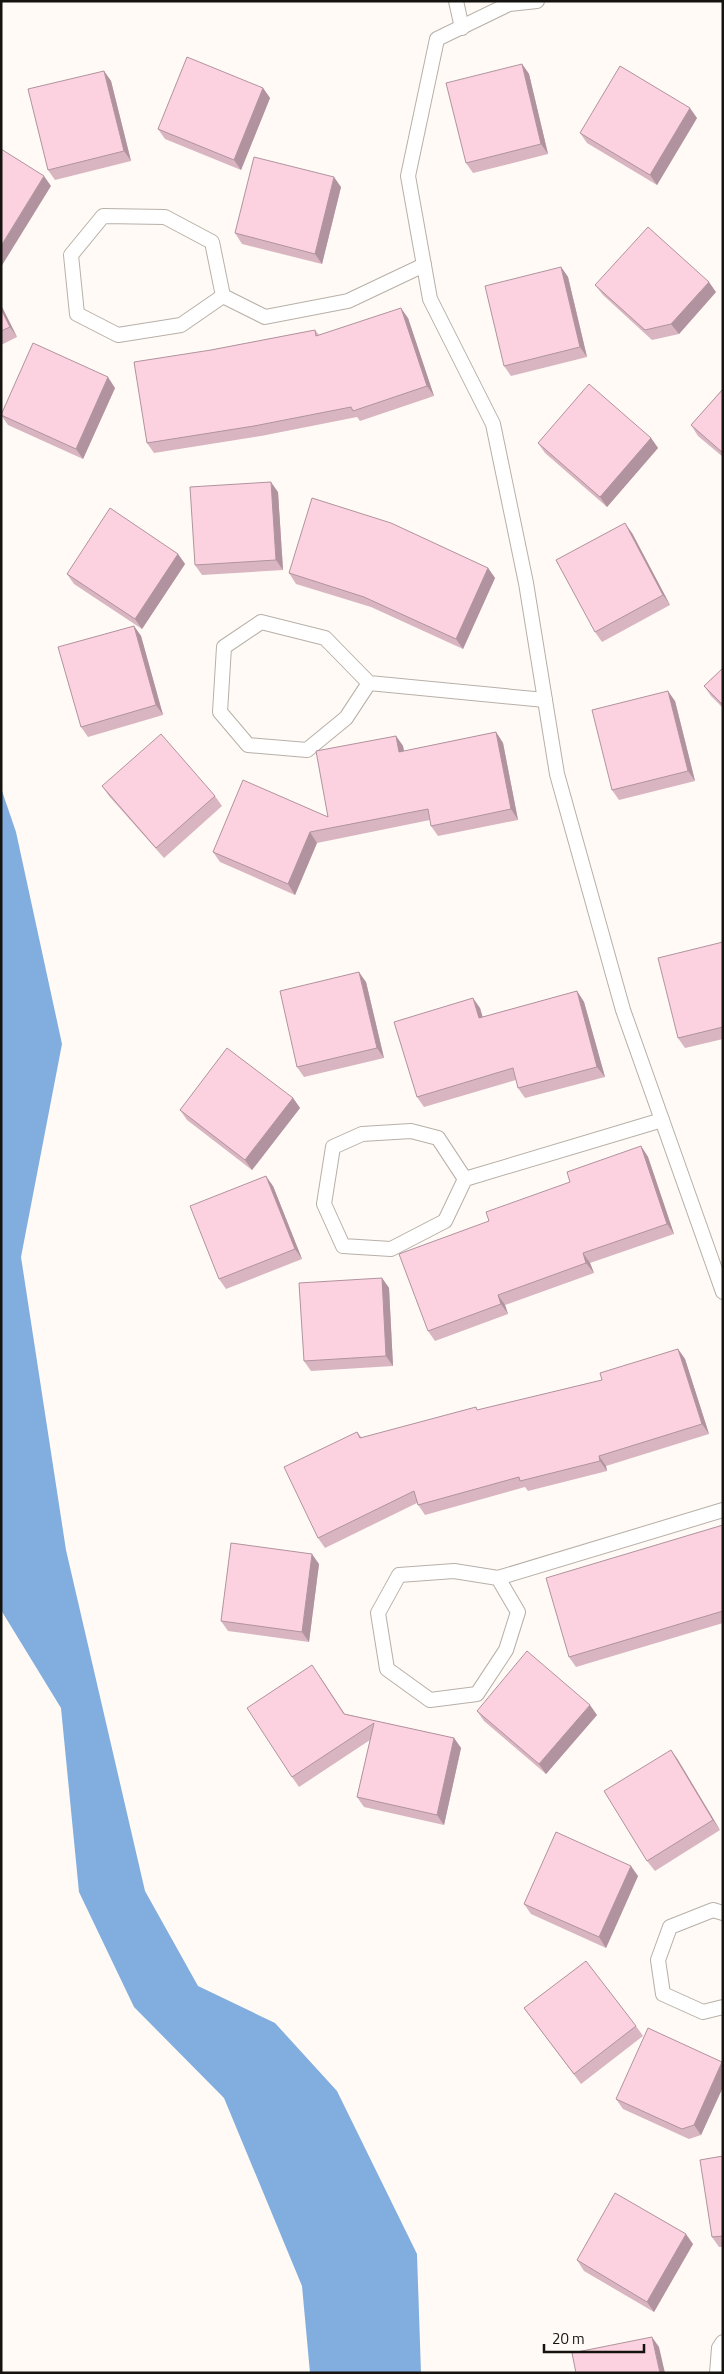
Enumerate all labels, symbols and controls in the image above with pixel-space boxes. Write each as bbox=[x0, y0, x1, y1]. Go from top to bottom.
scale bar bbox=[544, 2322, 644, 2354]
text: 20 m bbox=[552, 2327, 585, 2350]

